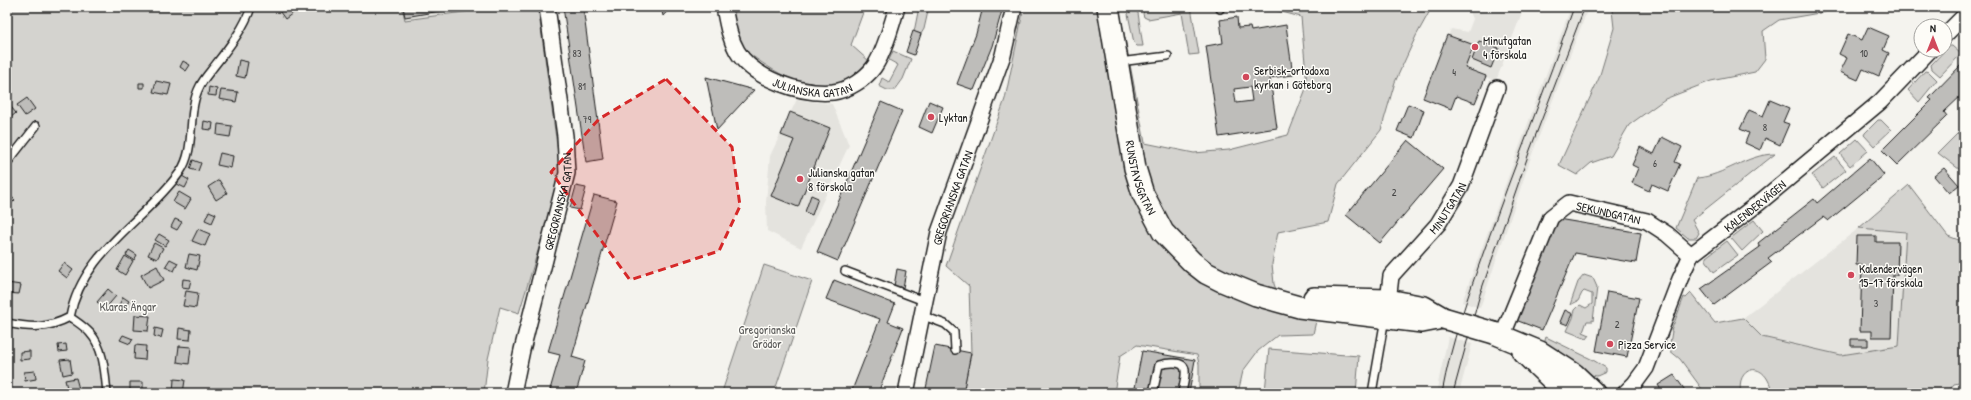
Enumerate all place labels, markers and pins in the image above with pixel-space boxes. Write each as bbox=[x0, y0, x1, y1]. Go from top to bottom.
place label: Minutgatan 4 förskola bbox=[1483, 32, 1531, 63]
marker: Minutgatan 4 förskola bbox=[1470, 42, 1480, 52]
place label: Serbisk-ortodoxa kyrkan i Göteborg bbox=[1254, 62, 1331, 93]
marker: Serbisk-ortodoxa kyrkan i Göteborg bbox=[1241, 72, 1251, 82]
place label: Lyktan bbox=[939, 109, 968, 126]
marker: Lyktan bbox=[926, 112, 936, 122]
place label: Julianska gatan 8 förskola bbox=[808, 164, 875, 195]
marker: Julianska gatan 8 förskola bbox=[795, 174, 805, 184]
place label: Kalendervägen 15-17 förskola bbox=[1859, 260, 1923, 291]
marker: Kalendervägen 15-17 förskola bbox=[1846, 270, 1856, 280]
place label: Pizza Service bbox=[1618, 336, 1676, 353]
marker: Pizza Service bbox=[1605, 339, 1615, 349]

